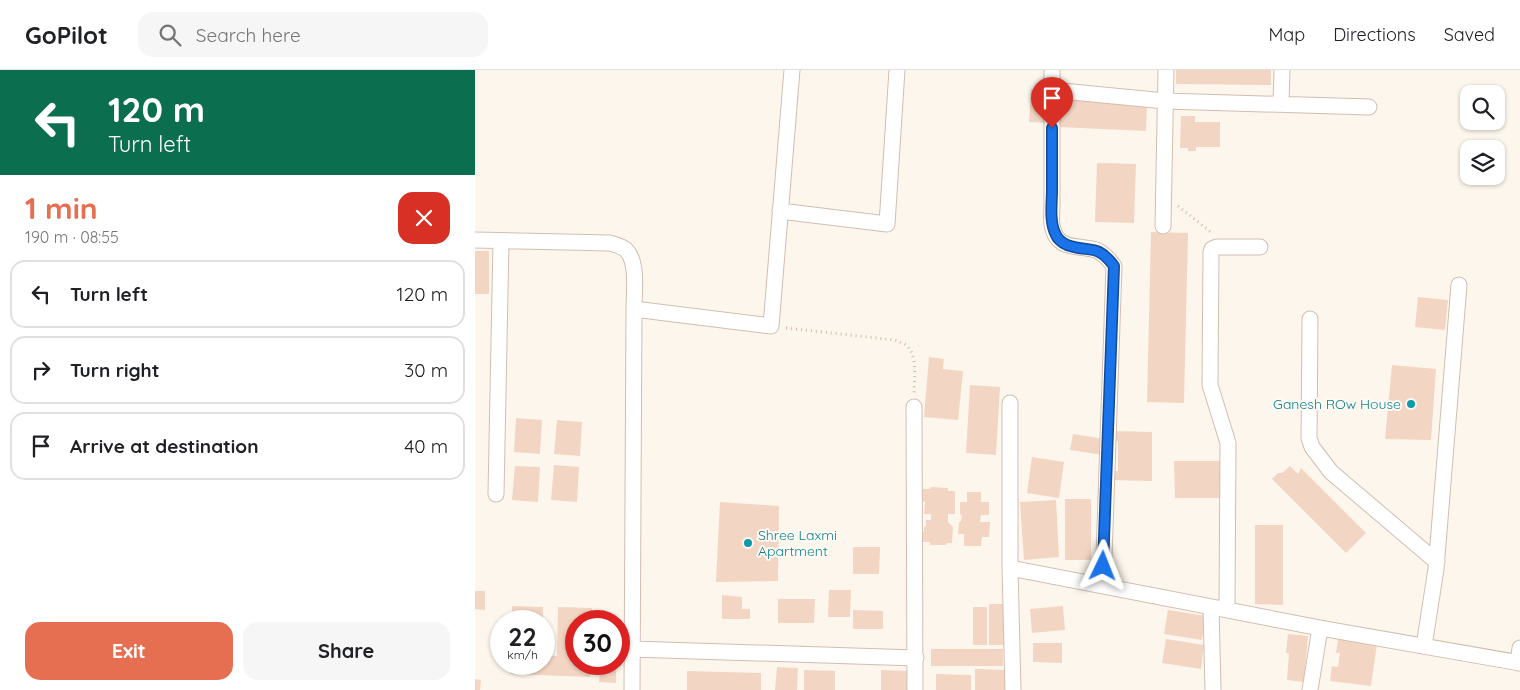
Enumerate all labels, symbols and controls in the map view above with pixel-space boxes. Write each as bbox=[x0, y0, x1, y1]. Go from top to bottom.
search box bbox=[138, 12, 488, 57]
text: GoPilot bbox=[25, 20, 108, 50]
icon: search bbox=[156, 21, 184, 49]
text: Search here bbox=[196, 23, 301, 47]
text: Map bbox=[1268, 23, 1305, 46]
text: Directions bbox=[1333, 23, 1416, 46]
text: Saved bbox=[1444, 23, 1495, 46]
pin bbox=[1031, 77, 1073, 128]
icon: arrive bbox=[1038, 84, 1066, 112]
map controls bbox=[1460, 85, 1505, 185]
button: search bbox=[1460, 85, 1505, 130]
text: 120 m bbox=[108, 87, 205, 131]
icon: left bbox=[25, 90, 90, 155]
text: Turn left bbox=[108, 130, 191, 158]
button: layers bbox=[1460, 140, 1505, 185]
text: 1 min bbox=[25, 189, 98, 227]
button: close bbox=[398, 192, 450, 244]
text: 190 m · 08:55 bbox=[25, 227, 119, 247]
icon: left bbox=[27, 280, 55, 308]
text: Turn left bbox=[70, 282, 148, 306]
text: 120 m bbox=[397, 282, 448, 306]
icon: right bbox=[27, 356, 55, 384]
text: Turn right bbox=[70, 358, 159, 382]
text: 30 m bbox=[404, 358, 448, 382]
place label: Ganesh ROw House bbox=[1273, 395, 1401, 413]
marker: Ganesh ROw House bbox=[1405, 398, 1417, 410]
icon: arrive bbox=[27, 432, 55, 460]
text: Arrive at destination bbox=[70, 434, 259, 458]
text: 40 m bbox=[404, 434, 448, 458]
place label: Shree Laxmi Apartment bbox=[758, 526, 837, 560]
marker: Shree Laxmi Apartment bbox=[742, 537, 754, 549]
position arrow bbox=[1076, 539, 1128, 591]
speed limit sign: 30 bbox=[565, 610, 630, 675]
text: 22 bbox=[508, 621, 537, 652]
button: Exit bbox=[25, 622, 233, 680]
button: Share bbox=[243, 622, 450, 680]
text: km/h bbox=[507, 647, 538, 662]

